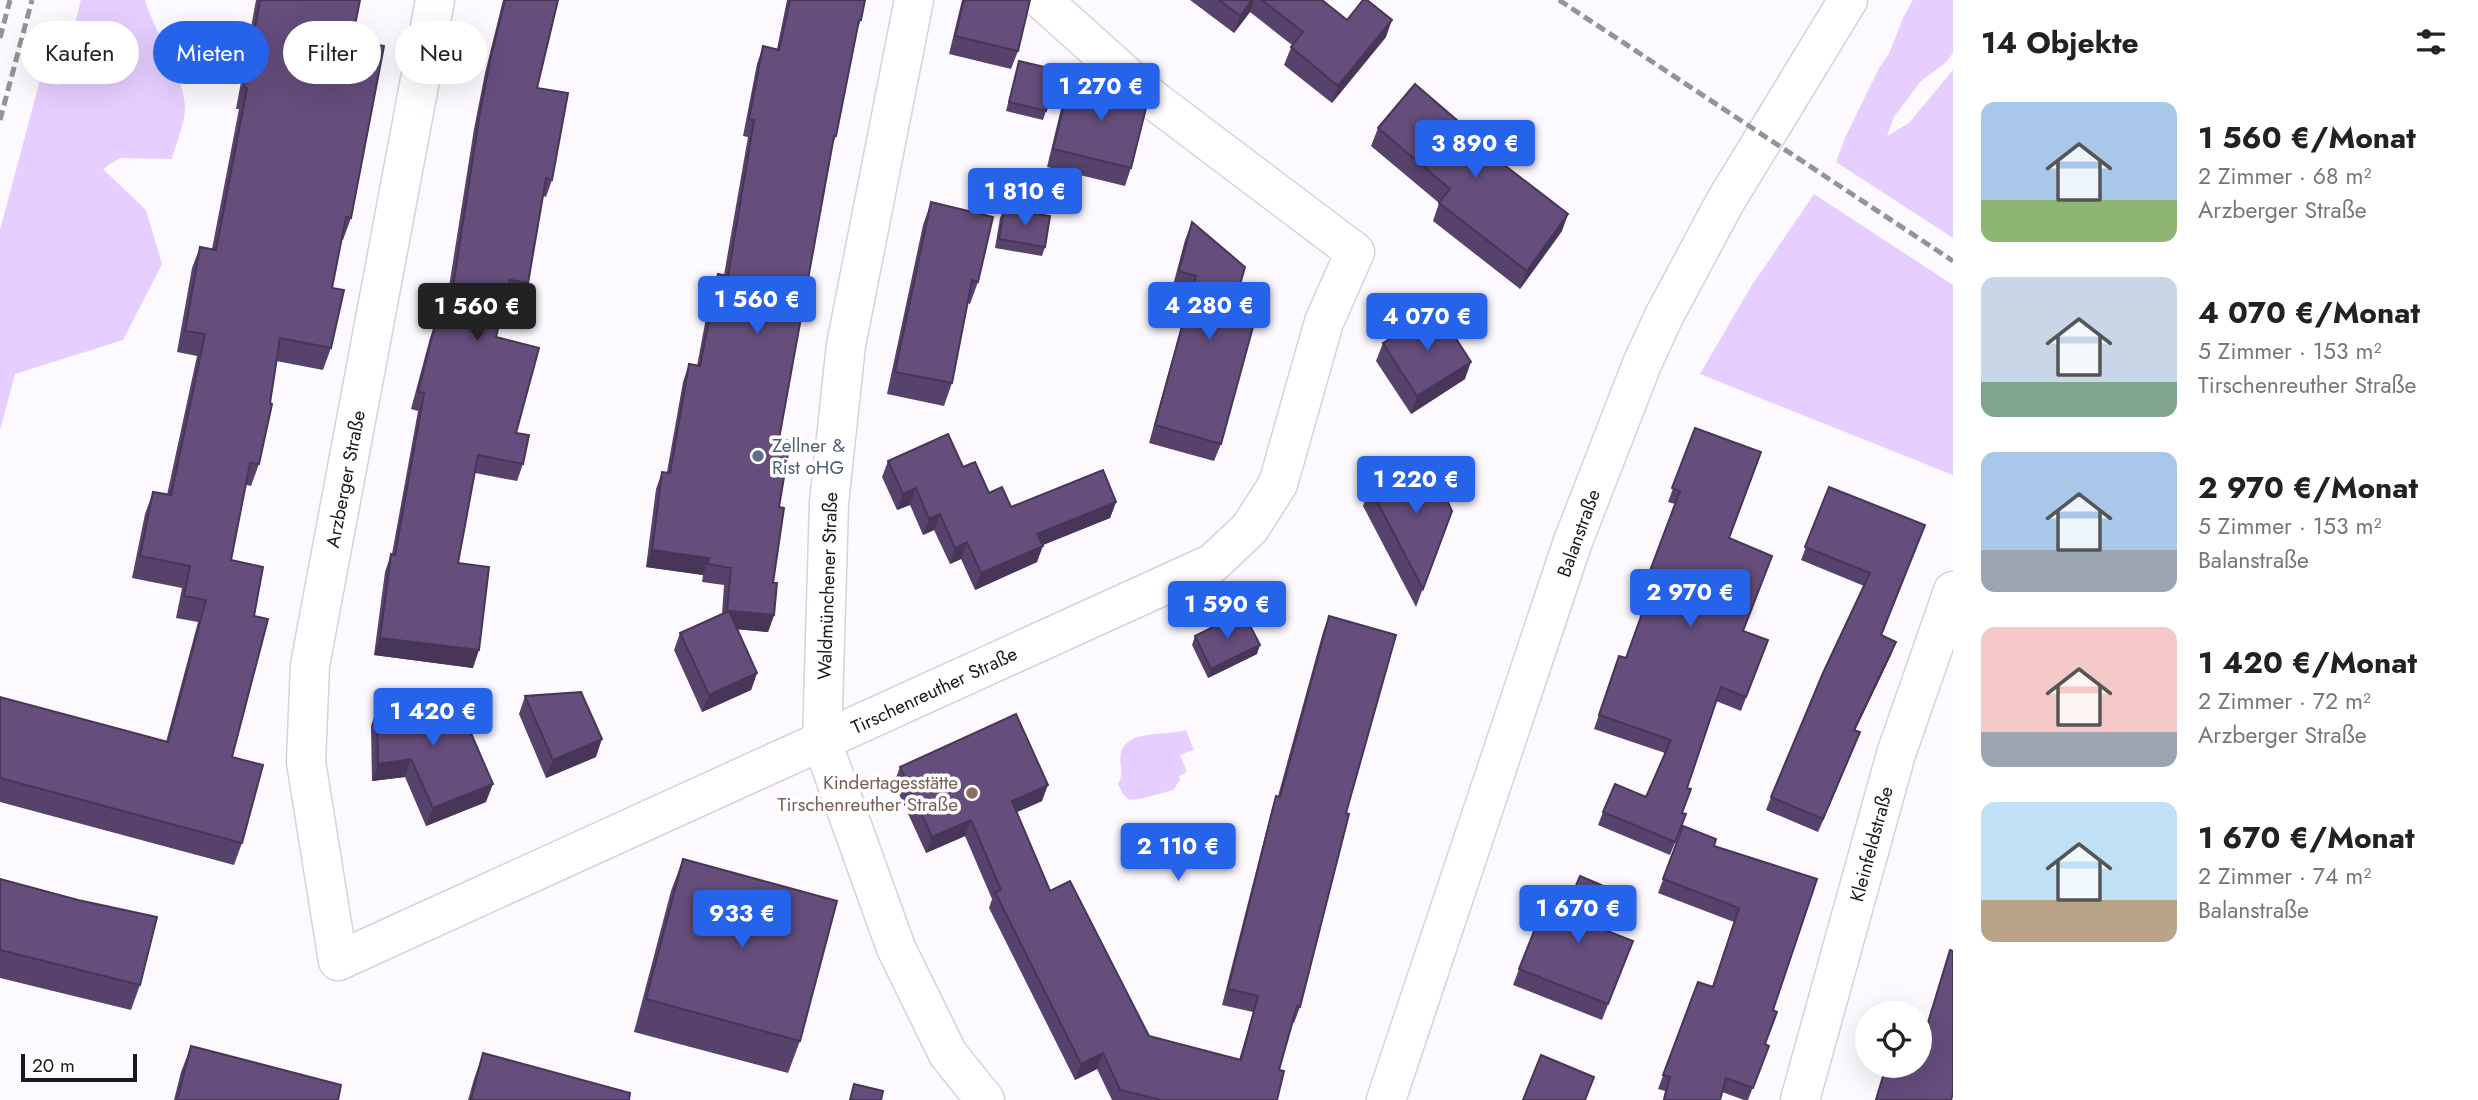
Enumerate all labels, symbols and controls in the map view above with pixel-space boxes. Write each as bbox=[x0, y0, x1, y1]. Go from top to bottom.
chip: Kaufen bbox=[21, 21, 139, 84]
chip: Mieten bbox=[153, 21, 269, 84]
chip: Filter bbox=[283, 21, 381, 84]
chip: Neu bbox=[395, 21, 487, 84]
text: 14 Objekte bbox=[1981, 21, 2139, 64]
icon: filters bbox=[2412, 23, 2450, 61]
pin: 1 270 € bbox=[1036, 64, 1166, 123]
text: 1 270 € bbox=[1059, 69, 1143, 103]
text: 1 560 €/Monat bbox=[2198, 116, 2416, 159]
pin: 3 890 € bbox=[1410, 120, 1540, 180]
text: 3 890 € bbox=[1431, 126, 1519, 160]
icon: home bbox=[2037, 130, 2121, 214]
text: 2 Zimmer · 68 m² bbox=[2198, 159, 2371, 193]
pin: 1 810 € bbox=[960, 168, 1090, 228]
text: 1 810 € bbox=[984, 174, 1066, 208]
text: Arzberger Straße bbox=[2198, 193, 2367, 227]
pin: 1 560 € bbox=[692, 276, 822, 336]
text: 1 560 € bbox=[714, 282, 800, 316]
pin: 4 280 € bbox=[1144, 282, 1274, 342]
pin: 1 560 € bbox=[412, 284, 542, 343]
text: 4 280 € bbox=[1164, 288, 1254, 322]
text: 1 560 € bbox=[434, 289, 520, 323]
text: 4 070 €/Monat bbox=[2198, 291, 2420, 334]
pin: 4 070 € bbox=[1362, 294, 1492, 353]
text: 4 070 € bbox=[1382, 299, 1472, 333]
icon: home bbox=[2037, 305, 2121, 389]
text: 5 Zimmer · 153 m² bbox=[2198, 334, 2381, 368]
text: Tirschenreuther Straße bbox=[2198, 368, 2416, 402]
street label: Arzberger Straße bbox=[319, 408, 372, 550]
place label: Zellner & Rist oHG bbox=[772, 432, 845, 481]
marker: Zellner & Rist oHG bbox=[750, 448, 766, 464]
pin: 1 220 € bbox=[1351, 456, 1481, 516]
text: 1 220 € bbox=[1373, 462, 1459, 496]
text: 2 970 €/Monat bbox=[2198, 466, 2418, 509]
icon: home bbox=[2037, 480, 2121, 564]
street label: Balanstraße bbox=[1550, 485, 1607, 581]
street label: Waldmünchener Straße bbox=[811, 491, 844, 680]
text: 5 Zimmer · 153 m² bbox=[2198, 509, 2381, 543]
text: Balanstraße bbox=[2198, 543, 2309, 577]
pin: 2 970 € bbox=[1625, 570, 1755, 629]
text: 2 970 € bbox=[1646, 575, 1734, 609]
pin: 1 590 € bbox=[1162, 582, 1292, 641]
text: 1 590 € bbox=[1184, 587, 1270, 621]
street label: Tirschenreuther Straße bbox=[847, 640, 1022, 741]
text: 1 420 €/Monat bbox=[2198, 641, 2417, 684]
icon: home bbox=[2037, 655, 2121, 739]
text: 2 Zimmer · 72 m² bbox=[2198, 684, 2371, 718]
pin: 1 420 € bbox=[368, 688, 498, 748]
text: 1 420 € bbox=[390, 694, 476, 728]
text: Arzberger Straße bbox=[2198, 718, 2367, 752]
place label: Kindertagesstätte Tirschenreuther Straße bbox=[778, 769, 958, 818]
street label: Kleinfeldstraße bbox=[1843, 783, 1900, 905]
marker: Kindertagesstätte Tirschenreuther Straße bbox=[964, 785, 980, 801]
text: 1 670 €/Monat bbox=[2198, 816, 2415, 859]
pin: 2 110 € bbox=[1113, 824, 1243, 883]
text: 2 110 € bbox=[1137, 829, 1219, 863]
icon: home bbox=[2037, 830, 2121, 914]
text: 2 Zimmer · 74 m² bbox=[2198, 859, 2371, 893]
pin: 1 670 € bbox=[1513, 886, 1643, 945]
pin: 933 € bbox=[693, 890, 791, 950]
text: 1 670 € bbox=[1535, 891, 1621, 925]
text: Balanstraße bbox=[2198, 893, 2309, 927]
text: 933 € bbox=[709, 896, 775, 930]
map controls bbox=[1855, 1001, 1932, 1078]
button: locate bbox=[1855, 1001, 1932, 1078]
scale bar bbox=[21, 1051, 136, 1083]
text: 20 m bbox=[32, 1052, 75, 1079]

